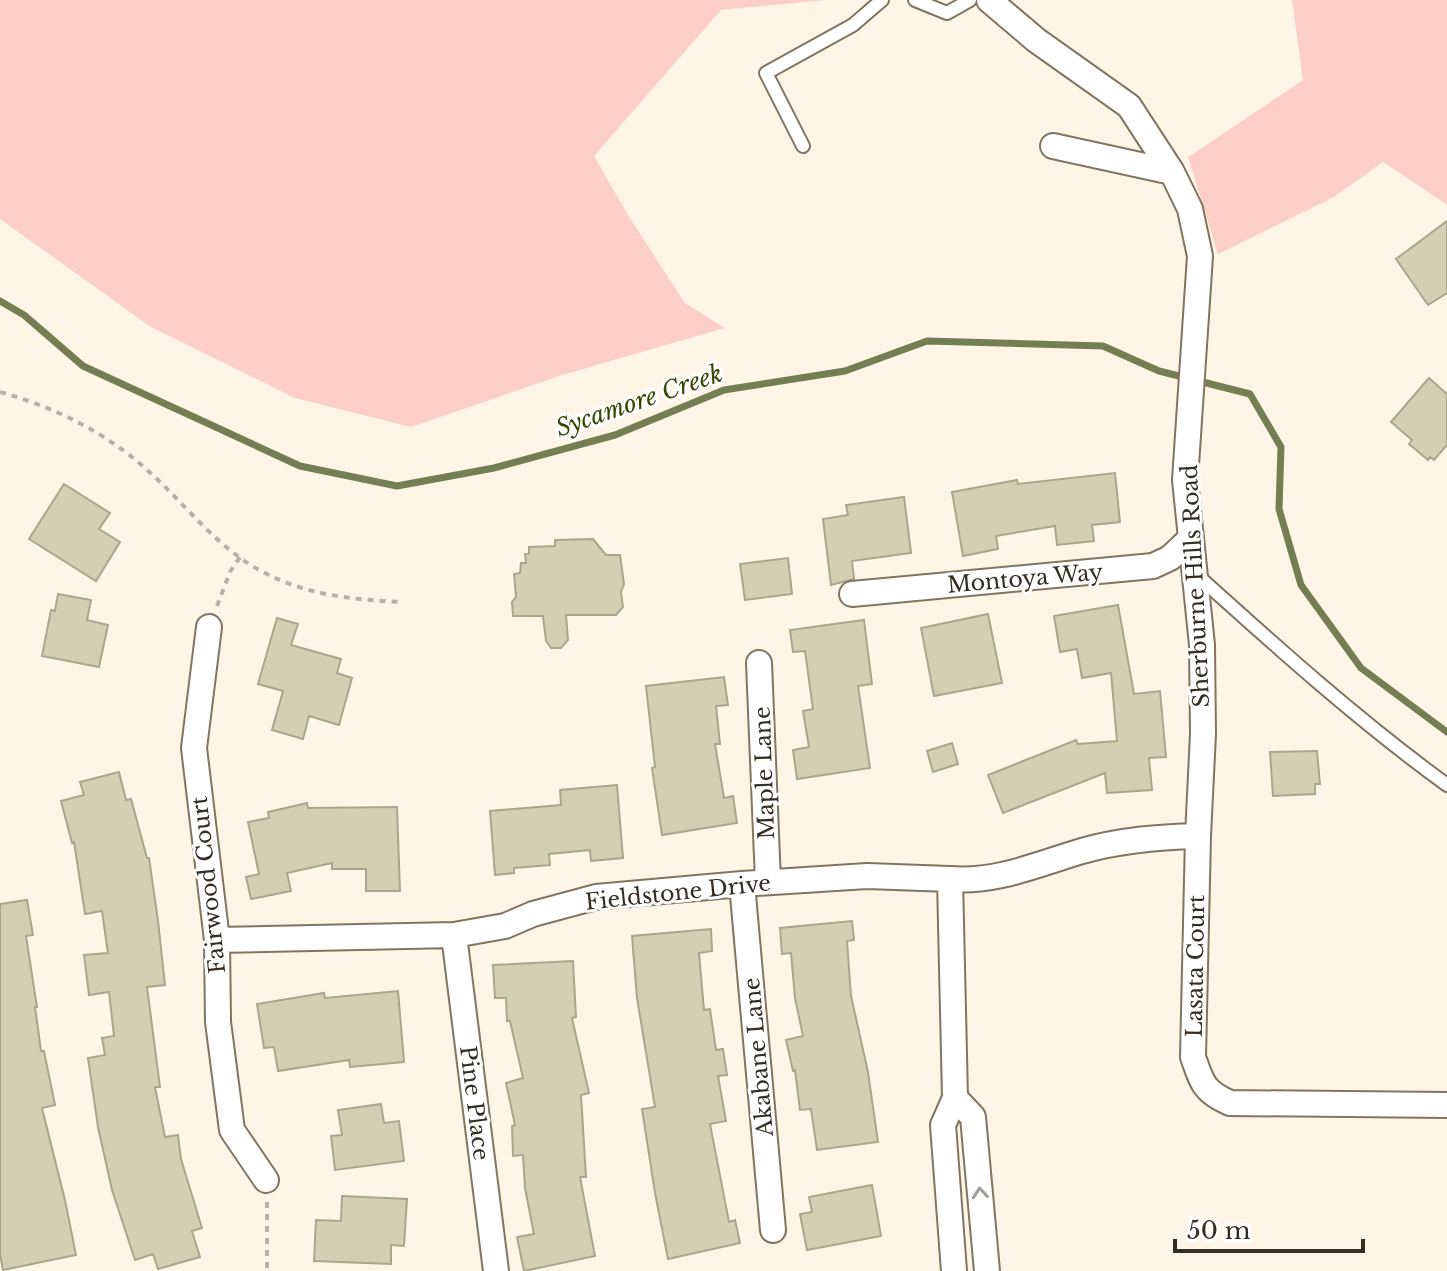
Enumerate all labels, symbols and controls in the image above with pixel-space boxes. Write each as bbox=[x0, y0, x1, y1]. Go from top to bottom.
water label: Sycamore Creek bbox=[552, 358, 726, 443]
street label: Sherburne Hills Road bbox=[1176, 464, 1215, 708]
street label: Montoya Way bbox=[946, 558, 1104, 599]
street label: Maple Lane bbox=[749, 706, 780, 840]
street label: Fairwood Court bbox=[186, 794, 231, 975]
street label: Fieldstone Drive bbox=[584, 869, 772, 916]
street label: Lasata Court bbox=[1181, 894, 1210, 1037]
street label: Akabane Lane bbox=[738, 976, 779, 1138]
street label: Pine Place bbox=[454, 1044, 495, 1162]
one-way arrow bbox=[972, 1186, 989, 1199]
scale bar bbox=[1175, 1203, 1363, 1253]
text: 50 m bbox=[1187, 1216, 1251, 1245]

